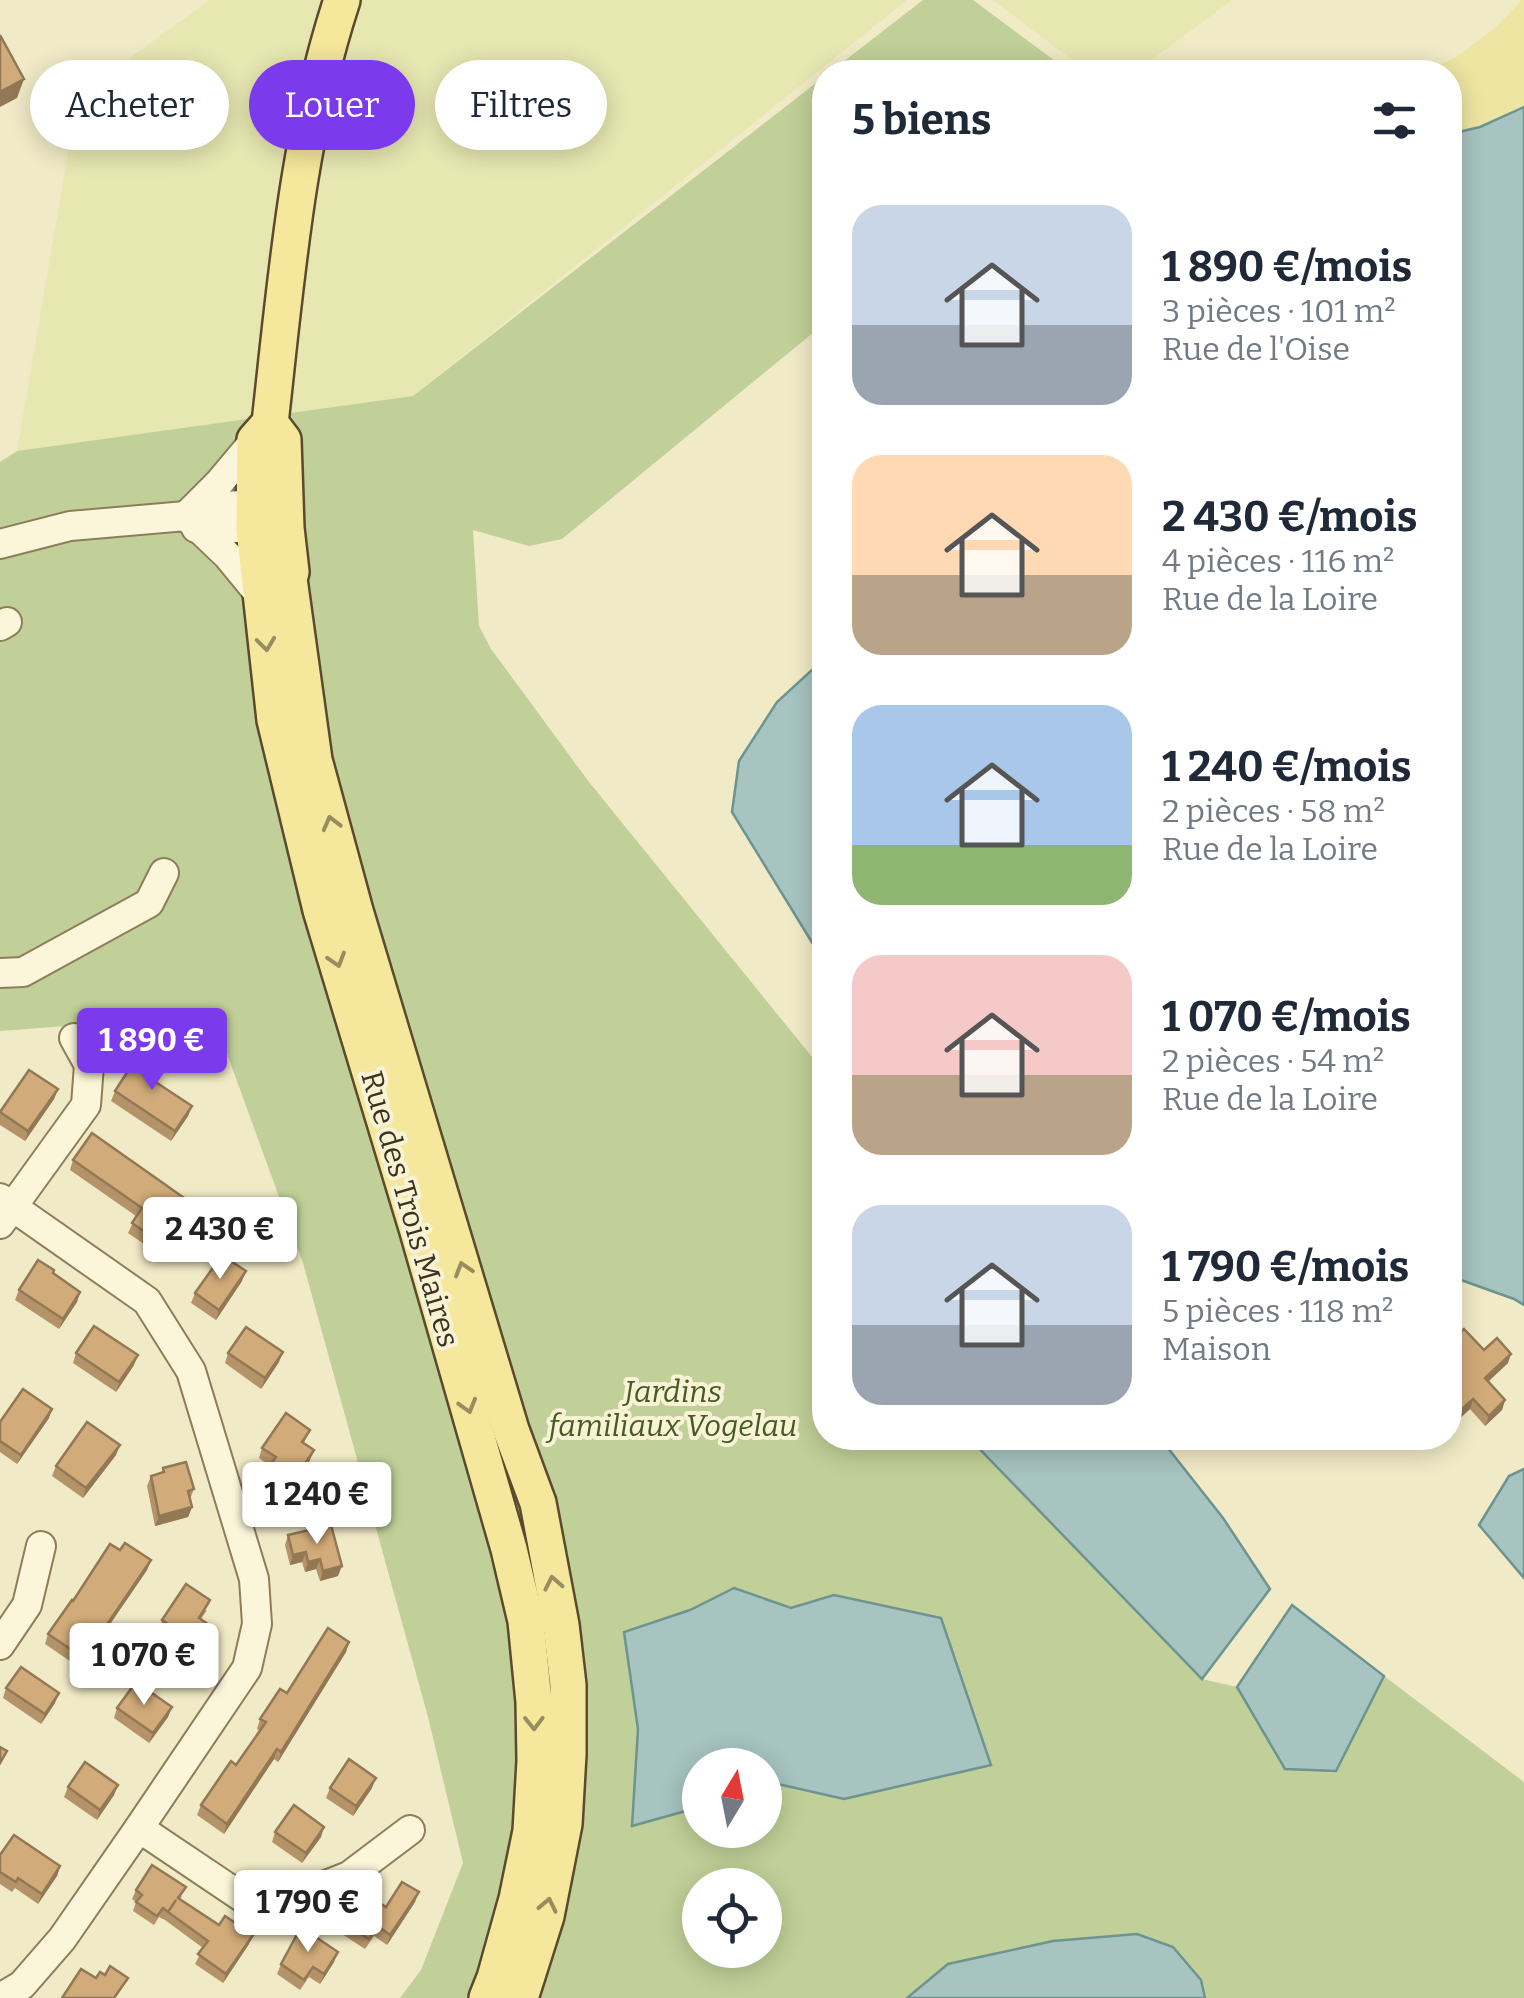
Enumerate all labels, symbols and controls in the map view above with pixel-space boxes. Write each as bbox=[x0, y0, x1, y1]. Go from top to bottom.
chip: Acheter bbox=[30, 60, 229, 150]
chip: Louer bbox=[249, 60, 415, 150]
chip: Filtres bbox=[435, 60, 607, 150]
icon: filters bbox=[1367, 93, 1422, 148]
text: 5 biens bbox=[852, 95, 991, 145]
text: 1 890 €/mois bbox=[1162, 242, 1412, 292]
icon: home bbox=[932, 245, 1052, 365]
text: 3 pièces · 101 m² bbox=[1162, 292, 1396, 330]
text: Rue de l'Oise bbox=[1162, 330, 1350, 368]
text: 2 430 €/mois bbox=[1162, 492, 1417, 542]
icon: home bbox=[932, 495, 1052, 615]
text: 4 pièces · 116 m² bbox=[1162, 542, 1394, 580]
text: Rue de la Loire bbox=[1162, 580, 1378, 618]
one-way arrow bbox=[255, 636, 276, 652]
text: 1 240 €/mois bbox=[1162, 742, 1411, 792]
icon: home bbox=[932, 745, 1052, 865]
text: 2 pièces · 58 m² bbox=[1162, 792, 1385, 830]
one-way arrow bbox=[322, 815, 343, 832]
text: Rue de la Loire bbox=[1162, 830, 1378, 868]
one-way arrow bbox=[325, 951, 346, 968]
text: 1 070 €/mois bbox=[1162, 992, 1411, 1042]
icon: home bbox=[932, 995, 1052, 1115]
pin: 1 890 € bbox=[60, 1008, 244, 1093]
text: 1 890 € bbox=[99, 1021, 205, 1059]
text: 2 pièces · 54 m² bbox=[1162, 1042, 1384, 1080]
street label: Rue des Trois Maires bbox=[353, 1067, 467, 1351]
text: Rue de la Loire bbox=[1162, 1080, 1378, 1118]
pin: 2 430 € bbox=[128, 1197, 312, 1282]
text: 2 430 € bbox=[165, 1210, 275, 1248]
text: 1 790 €/mois bbox=[1162, 1242, 1409, 1292]
icon: home bbox=[932, 1245, 1052, 1365]
one-way arrow bbox=[454, 1262, 475, 1279]
text: 5 pièces · 118 m² bbox=[1162, 1292, 1393, 1330]
text: Maison bbox=[1162, 1330, 1271, 1368]
park label: Jardins familiaux Vogelau bbox=[545, 1374, 797, 1444]
one-way arrow bbox=[456, 1397, 477, 1414]
pin: 1 240 € bbox=[225, 1462, 409, 1547]
text: 1 240 € bbox=[264, 1475, 370, 1513]
one-way arrow bbox=[543, 1575, 564, 1592]
pin: 1 070 € bbox=[52, 1623, 236, 1708]
text: 1 070 € bbox=[92, 1636, 196, 1674]
one-way arrow bbox=[524, 1716, 545, 1732]
north arrow bbox=[682, 1748, 782, 1848]
map controls bbox=[682, 1748, 782, 1968]
button: locate bbox=[682, 1868, 782, 1968]
pin: 1 790 € bbox=[216, 1870, 400, 1955]
text: 1 790 € bbox=[256, 1883, 360, 1921]
one-way arrow bbox=[536, 1897, 557, 1914]

